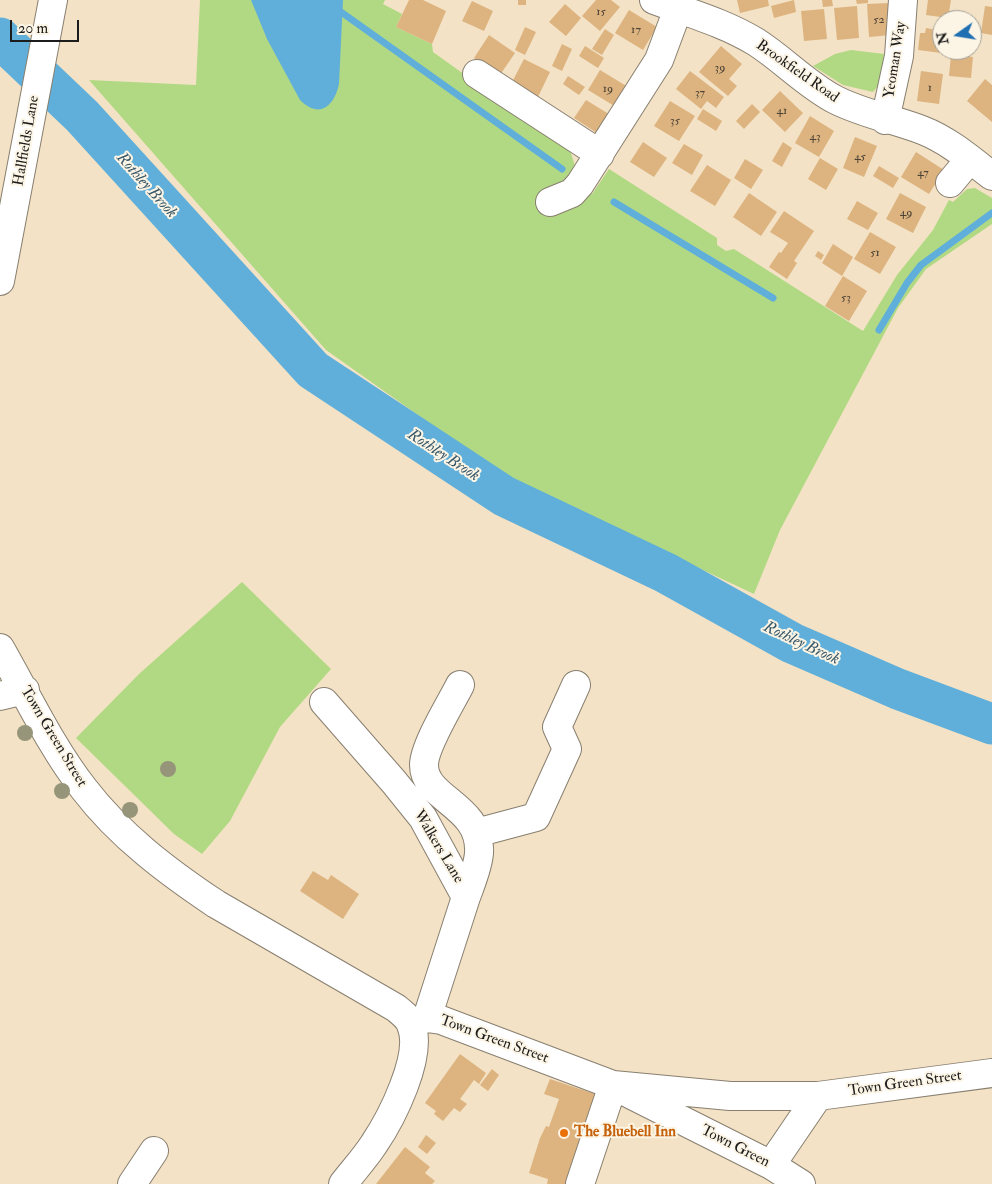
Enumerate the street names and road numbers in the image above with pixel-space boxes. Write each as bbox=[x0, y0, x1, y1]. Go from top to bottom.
street label: Yeoman Way bbox=[881, 20, 911, 100]
street label: Brookfield Road bbox=[752, 37, 842, 107]
street label: Hallfields Lane bbox=[10, 95, 44, 187]
street label: Town Green Street bbox=[16, 683, 90, 791]
street label: Walkers Lane bbox=[409, 807, 467, 887]
street label: Town Green Street bbox=[437, 1012, 551, 1068]
street label: Town Green Street bbox=[847, 1067, 963, 1101]
street label: Town Green bbox=[698, 1122, 772, 1172]

